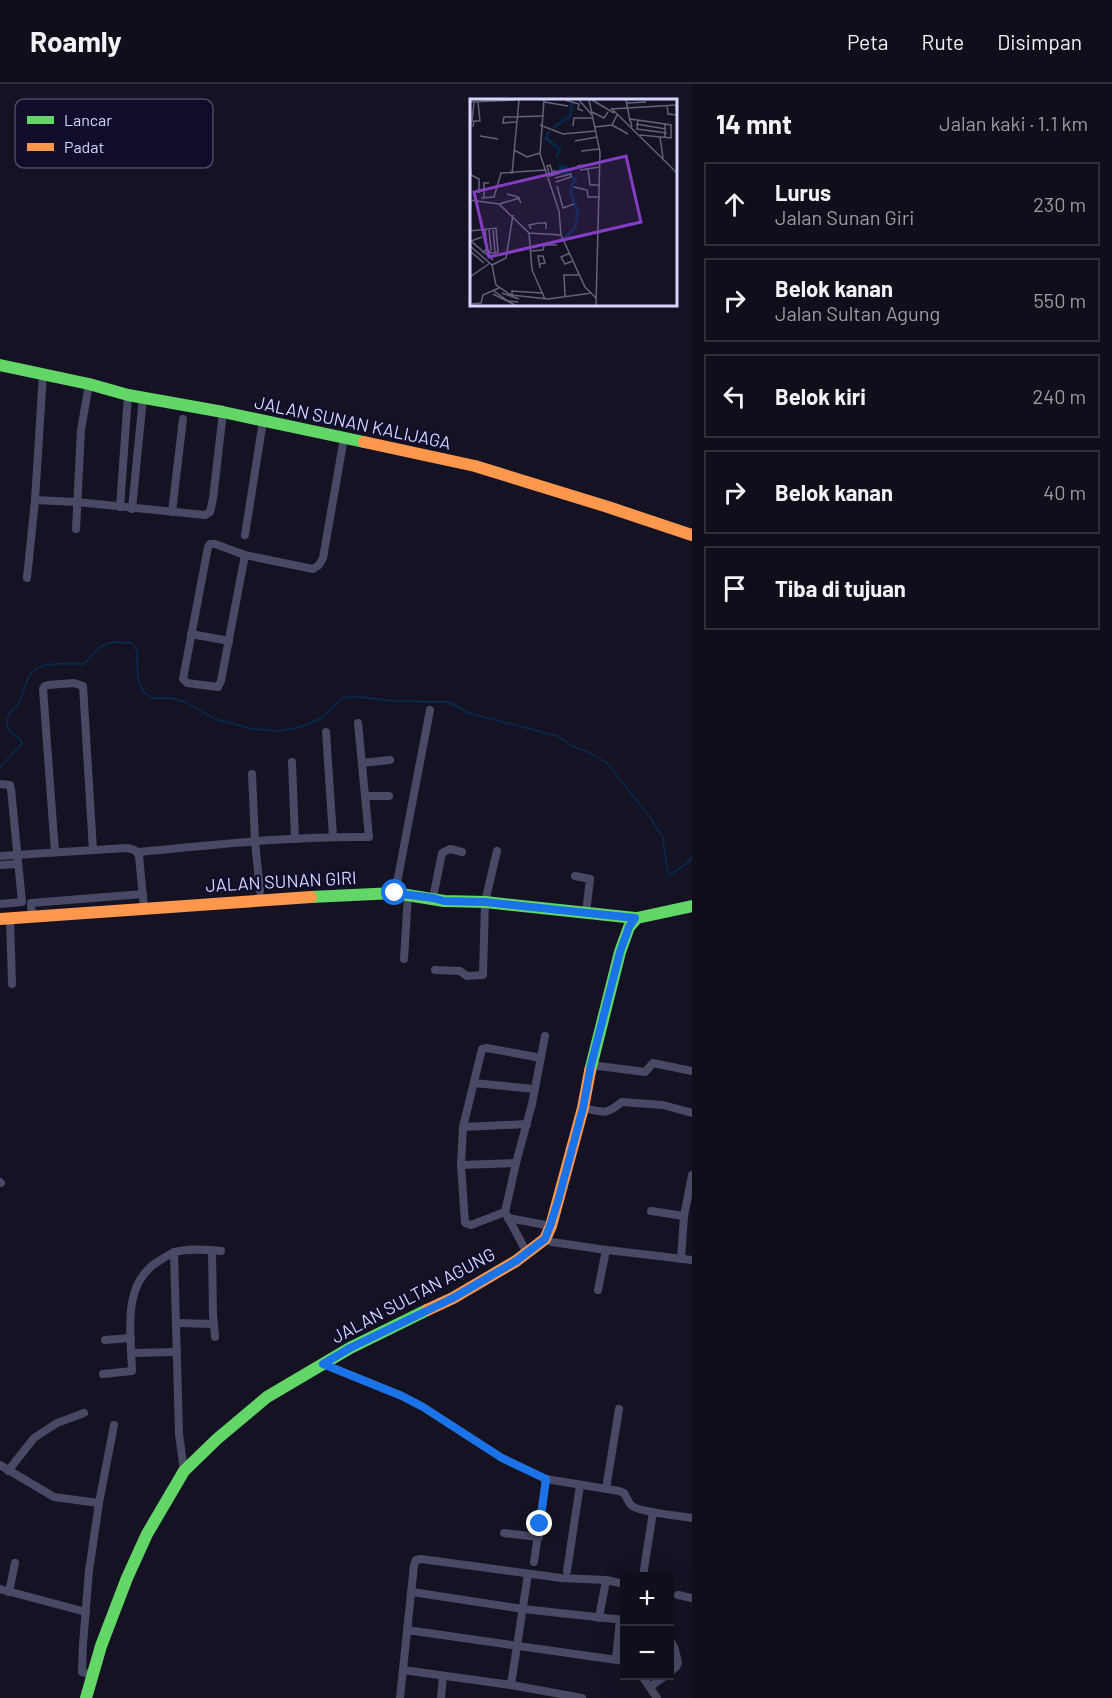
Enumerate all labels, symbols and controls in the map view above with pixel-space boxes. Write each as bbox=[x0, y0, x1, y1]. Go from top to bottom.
text: Roamly bbox=[30, 24, 122, 58]
text: Peta bbox=[847, 29, 889, 54]
text: Rute bbox=[922, 29, 964, 54]
text: Disimpan bbox=[997, 29, 1082, 54]
legend bbox=[15, 99, 213, 168]
inset map bbox=[470, 99, 677, 306]
text: 14 mnt bbox=[716, 108, 792, 139]
text: Lancar bbox=[64, 110, 112, 129]
text: Jalan kaki · 1.1 km bbox=[939, 111, 1088, 135]
text: Padat bbox=[64, 137, 104, 156]
text: Lurus bbox=[775, 179, 831, 205]
icon: ahead bbox=[718, 188, 751, 221]
text: 230 m bbox=[1033, 192, 1086, 216]
text: Jalan Sunan Giri bbox=[775, 205, 914, 229]
text: Belok kanan bbox=[775, 275, 893, 301]
icon: right bbox=[718, 284, 751, 317]
text: 550 m bbox=[1034, 288, 1086, 312]
text: Jalan Sultan Agung bbox=[775, 301, 940, 325]
icon: left bbox=[718, 380, 751, 413]
text: Belok kiri bbox=[775, 383, 866, 409]
text: 240 m bbox=[1032, 384, 1086, 408]
street label: JALAN SUNAN KALIJAGA bbox=[253, 390, 453, 454]
icon: right bbox=[718, 476, 751, 509]
text: Belok kanan bbox=[775, 479, 893, 505]
text: 40 m bbox=[1043, 480, 1086, 504]
icon: arrive bbox=[718, 572, 751, 605]
text: Tiba di tujuan bbox=[775, 575, 906, 601]
street label: JALAN SUNAN GIRI bbox=[205, 866, 357, 896]
route start bbox=[381, 879, 407, 905]
street label: JALAN SULTAN AGUNG bbox=[327, 1243, 499, 1347]
route end bbox=[526, 1510, 552, 1536]
map controls bbox=[620, 1572, 674, 1680]
button: + bbox=[620, 1572, 674, 1626]
button: − bbox=[620, 1626, 674, 1680]

